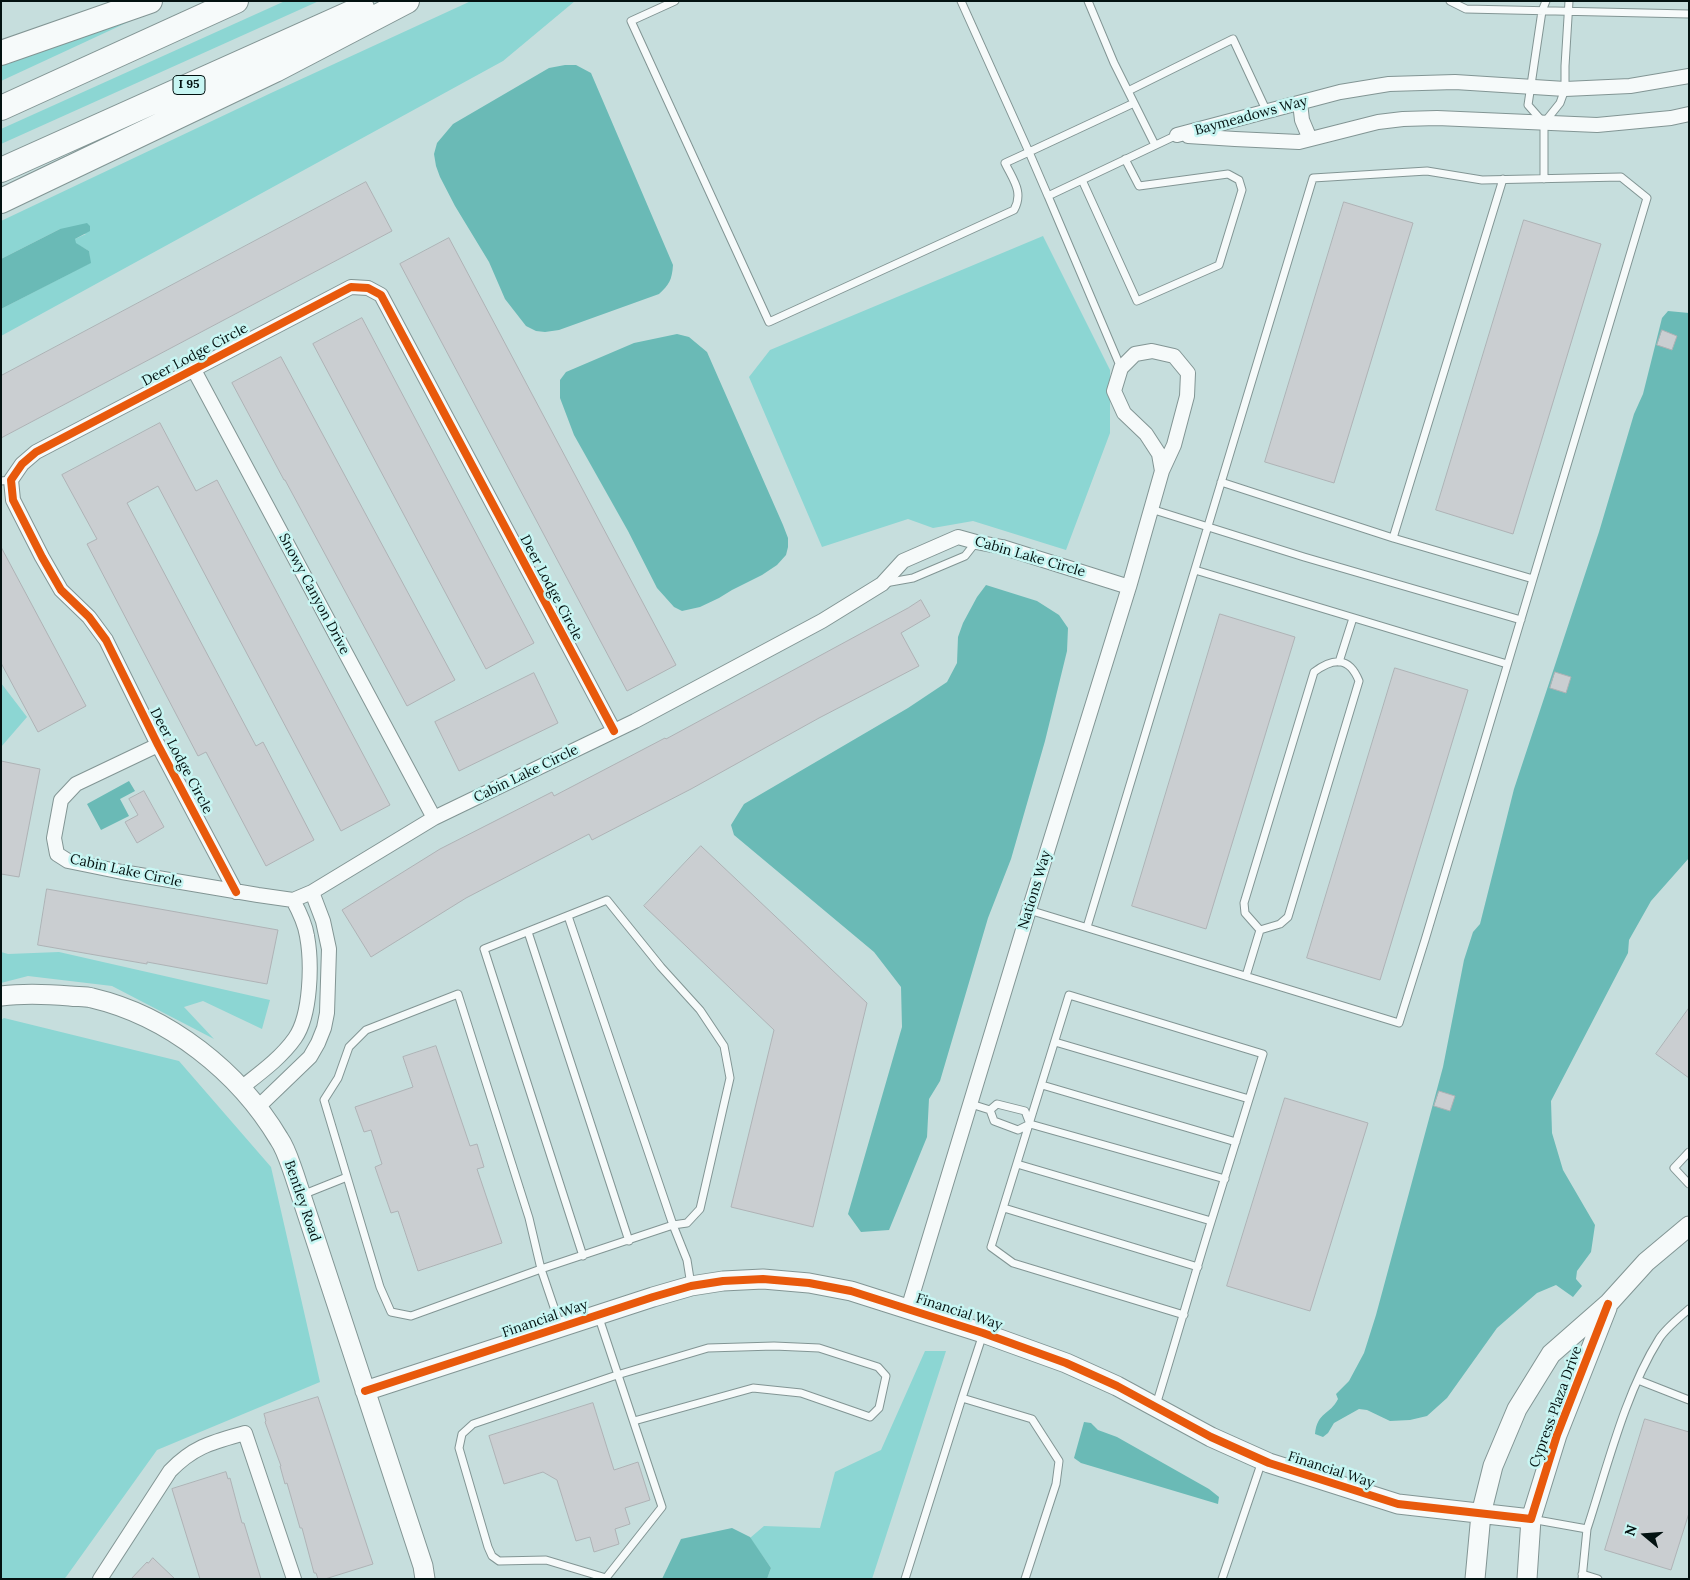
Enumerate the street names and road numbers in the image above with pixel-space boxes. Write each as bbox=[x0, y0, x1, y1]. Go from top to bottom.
road number: I 95 bbox=[173, 76, 205, 94]
street label: Baymeadows Way bbox=[1193, 93, 1309, 139]
street label: Deer Lodge Circle bbox=[139, 320, 251, 390]
street label: Snowy Canyon Drive bbox=[275, 531, 353, 657]
street label: Deer Lodge Circle bbox=[516, 532, 586, 644]
street label: Cabin Lake Circle bbox=[973, 533, 1087, 581]
street label: Deer Lodge Circle bbox=[146, 705, 216, 817]
street label: Cabin Lake Circle bbox=[471, 741, 581, 807]
street label: Nations Way bbox=[1015, 848, 1055, 932]
street label: Cabin Lake Circle bbox=[68, 851, 184, 891]
street label: Bentley Road bbox=[280, 1158, 324, 1244]
street label: Financial Way bbox=[914, 1290, 1004, 1334]
street label: Financial Way bbox=[500, 1296, 590, 1342]
street label: Cypress Plaza Drive bbox=[1526, 1344, 1586, 1470]
street label: Financial Way bbox=[1286, 1448, 1376, 1492]

